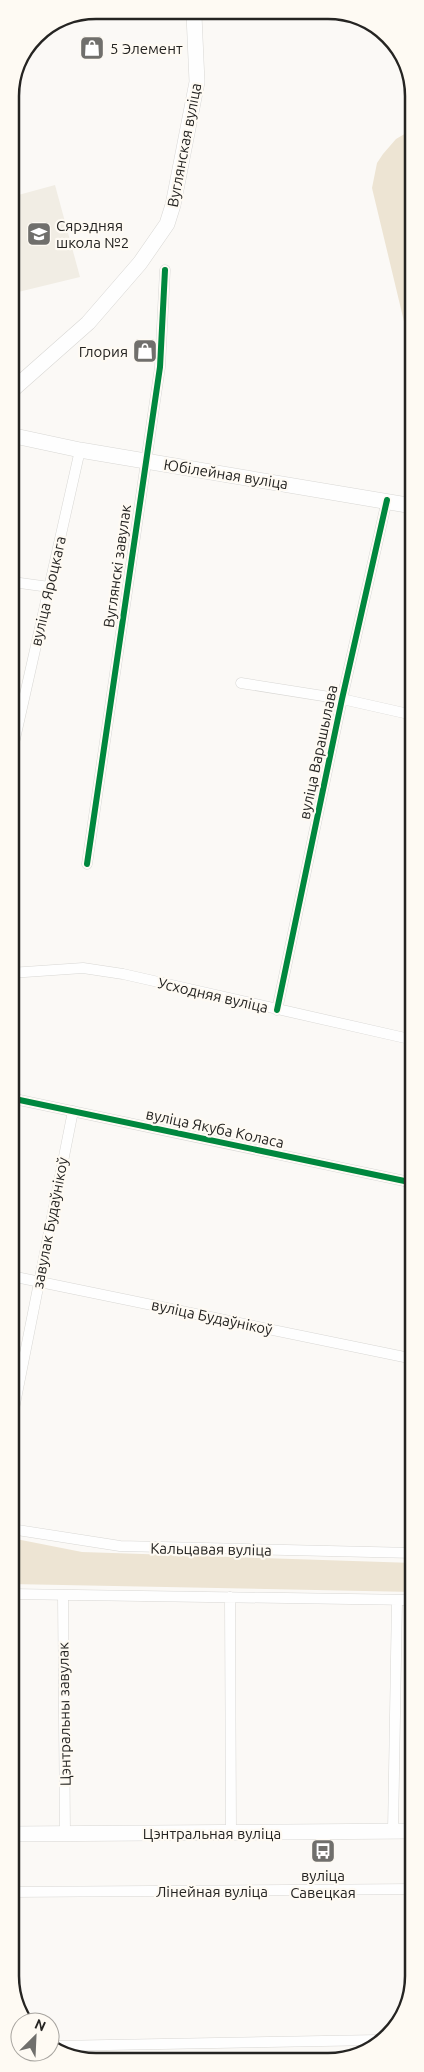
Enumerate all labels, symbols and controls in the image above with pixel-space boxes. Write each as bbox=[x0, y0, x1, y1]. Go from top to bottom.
shop icon: 5 Элемент bbox=[79, 35, 105, 61]
place label: 5 Элемент bbox=[110, 40, 183, 57]
street label: Вуглянская вуліца bbox=[164, 82, 204, 208]
place label: Сярэдняя школа №2 bbox=[56, 217, 129, 251]
school or university icon: Сярэдняя школа №2 bbox=[26, 221, 52, 247]
shop icon: Глория bbox=[132, 338, 158, 364]
place label: Глория bbox=[79, 343, 128, 360]
street label: Юбілейная вуліца bbox=[163, 456, 289, 492]
street label: Вуглянскі завулак bbox=[100, 503, 134, 629]
street label: вуліца Яроцкага bbox=[27, 534, 69, 648]
street label: вуліца Варашылава bbox=[295, 683, 341, 821]
street label: Усходняя вуліца bbox=[156, 974, 270, 1016]
street label: вуліца Якуба Коласа bbox=[144, 1105, 286, 1151]
street label: завулак Будаўнікоў bbox=[29, 1156, 71, 1290]
street label: вуліца Будаўнікоў bbox=[150, 1296, 274, 1338]
street label: Кальцавая вуліца bbox=[150, 1539, 272, 1559]
street label: Цэнтральны завулак bbox=[54, 1642, 74, 1786]
street label: Цэнтральная вуліца bbox=[143, 1825, 281, 1842]
bus stop icon: вуліца Савецкая bbox=[310, 1838, 336, 1864]
place label: вуліца Савецкая bbox=[290, 1867, 356, 1901]
street label: Лінейная вуліца bbox=[156, 1883, 268, 1900]
north arrow bbox=[10, 2012, 60, 2062]
text: N bbox=[32, 2016, 48, 2035]

